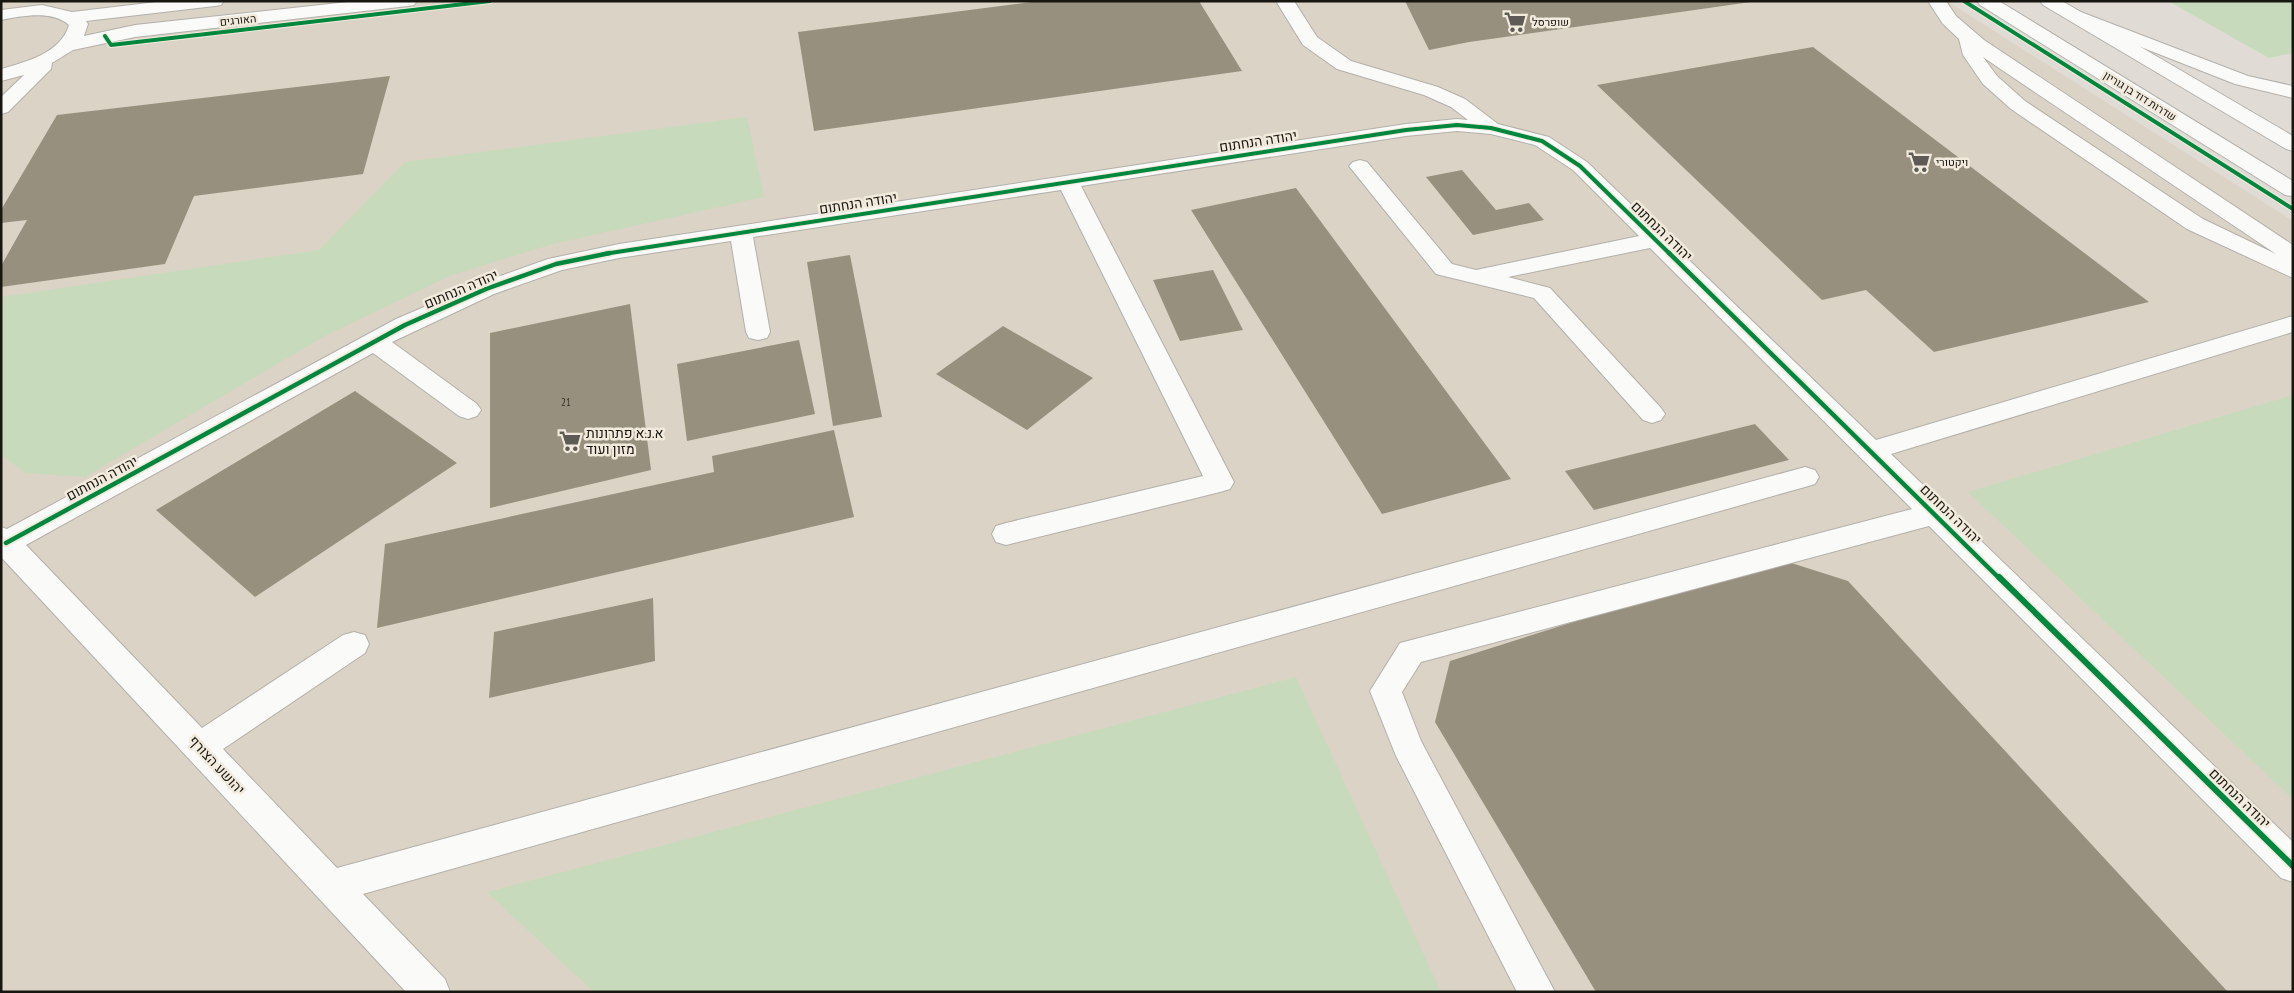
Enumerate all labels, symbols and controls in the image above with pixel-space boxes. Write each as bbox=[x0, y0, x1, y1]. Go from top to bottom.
supermarket icon: שופרסל bbox=[1502, 9, 1528, 35]
street label: האורגים bbox=[219, 11, 257, 29]
place label: שופרסל bbox=[1532, 15, 1569, 29]
street label: שדרות דוד בן גוריון bbox=[2101, 68, 2179, 124]
street label: יהודה הנחתום bbox=[1218, 126, 1298, 156]
supermarket icon: ויקטורי bbox=[1906, 149, 1932, 175]
place label: ויקטורי bbox=[1936, 155, 1968, 169]
street label: יהודה הנחתום bbox=[818, 188, 898, 218]
street label: יהודה הנחתום bbox=[1627, 197, 1697, 265]
street label: יהודה הנחתום bbox=[421, 265, 501, 313]
house number: 21 bbox=[561, 395, 571, 409]
place label: א.נ.א פתרונות מזון ועוד bbox=[586, 424, 663, 458]
supermarket icon: א.נ.א פתרונות מזון ועוד bbox=[557, 428, 583, 454]
street label: יהודה הנחתום bbox=[63, 452, 141, 504]
street label: יהודה הנחתום bbox=[1916, 480, 1986, 548]
street label: יהושע הצורף bbox=[185, 732, 249, 798]
street label: יהודה הנחתום bbox=[2205, 764, 2275, 832]

